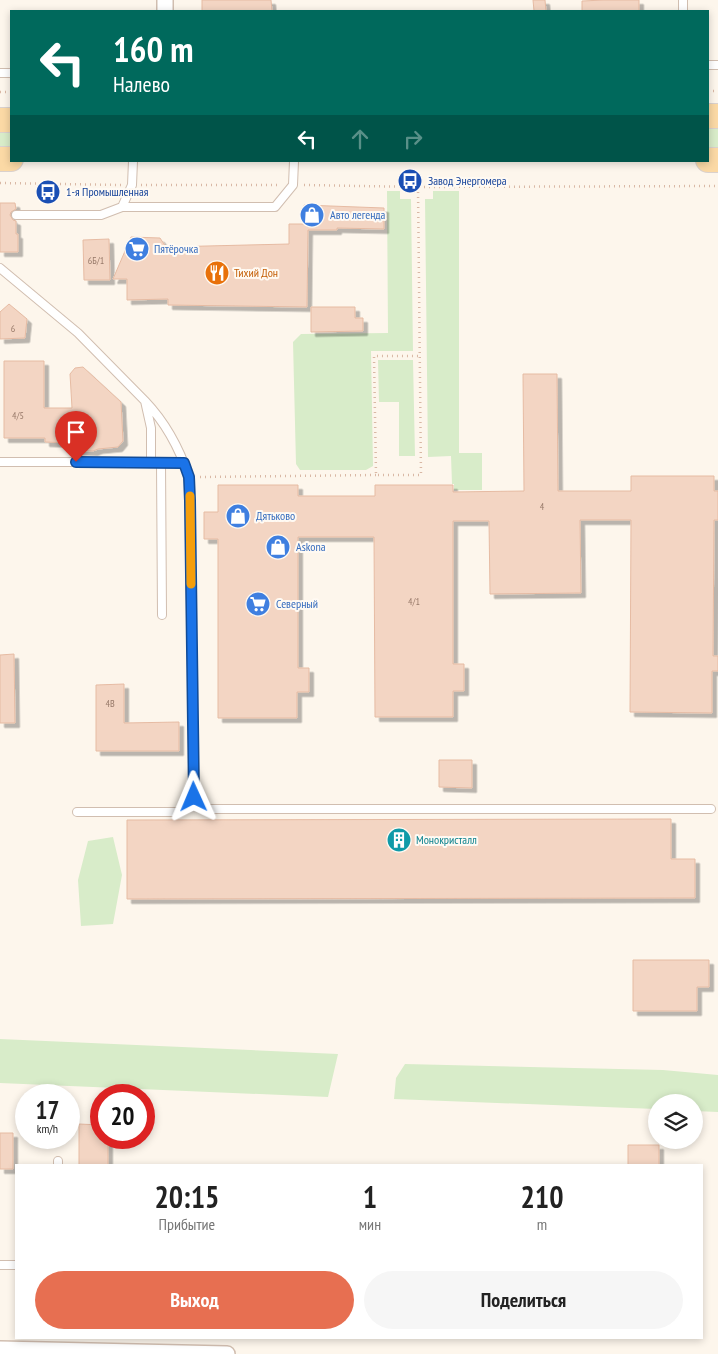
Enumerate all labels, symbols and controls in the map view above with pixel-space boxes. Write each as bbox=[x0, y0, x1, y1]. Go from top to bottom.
text: 160 m bbox=[113, 26, 194, 72]
icon: left bbox=[30, 30, 95, 95]
text: Налево bbox=[113, 70, 170, 98]
icon: left bbox=[293, 125, 321, 153]
icon: ahead bbox=[346, 125, 374, 153]
icon: right bbox=[399, 125, 427, 153]
bus stop icon: Завод Энергомера bbox=[397, 168, 423, 194]
place label: Завод Энергомера bbox=[428, 173, 507, 188]
bus stop icon: 1-я Промышленная bbox=[35, 179, 61, 205]
place label: 1-я Промышленная bbox=[66, 184, 149, 199]
shop icon: Авто легенда bbox=[299, 202, 325, 228]
place label: Авто легенда bbox=[330, 207, 386, 222]
supermarket icon: Пятёрочка bbox=[124, 236, 150, 262]
place label: Пятёрочка bbox=[154, 241, 198, 256]
house number: 6Б/1 bbox=[88, 254, 104, 267]
restaurant icon: Тихий Дон bbox=[204, 260, 230, 286]
place label: Тихий Дон bbox=[234, 265, 278, 280]
house number: 6 bbox=[11, 322, 16, 335]
house number: 4/5 bbox=[12, 409, 24, 422]
pin bbox=[55, 411, 97, 462]
icon: arrive bbox=[62, 418, 90, 446]
house number: 4 bbox=[540, 500, 545, 513]
shop icon: Дятьково bbox=[225, 503, 251, 529]
place label: Дятьково bbox=[256, 508, 295, 523]
shop icon: Askona bbox=[265, 534, 291, 560]
place label: Askona bbox=[296, 539, 326, 554]
supermarket icon: Северный bbox=[245, 591, 271, 617]
house number: 4/1 bbox=[408, 595, 420, 608]
place label: Северный bbox=[276, 596, 318, 611]
house number: 4В bbox=[105, 697, 115, 710]
position arrow bbox=[167, 770, 219, 822]
building icon: Монокристалл bbox=[386, 827, 412, 853]
place label: Монокристалл bbox=[416, 832, 477, 847]
speed limit sign: 20 bbox=[90, 1084, 155, 1149]
text: 17 bbox=[36, 1094, 59, 1126]
map controls bbox=[648, 1094, 703, 1149]
button: layers bbox=[648, 1094, 703, 1149]
text: km/h bbox=[37, 1121, 58, 1136]
text: 20:15 bbox=[154, 1177, 219, 1216]
text: 1 bbox=[363, 1177, 377, 1216]
text: 210 bbox=[521, 1177, 564, 1216]
text: Прибытие bbox=[159, 1214, 215, 1234]
text: мин bbox=[359, 1214, 381, 1234]
text: m bbox=[537, 1214, 547, 1234]
button: Выход bbox=[35, 1271, 354, 1329]
button: Поделиться bbox=[364, 1271, 683, 1329]

